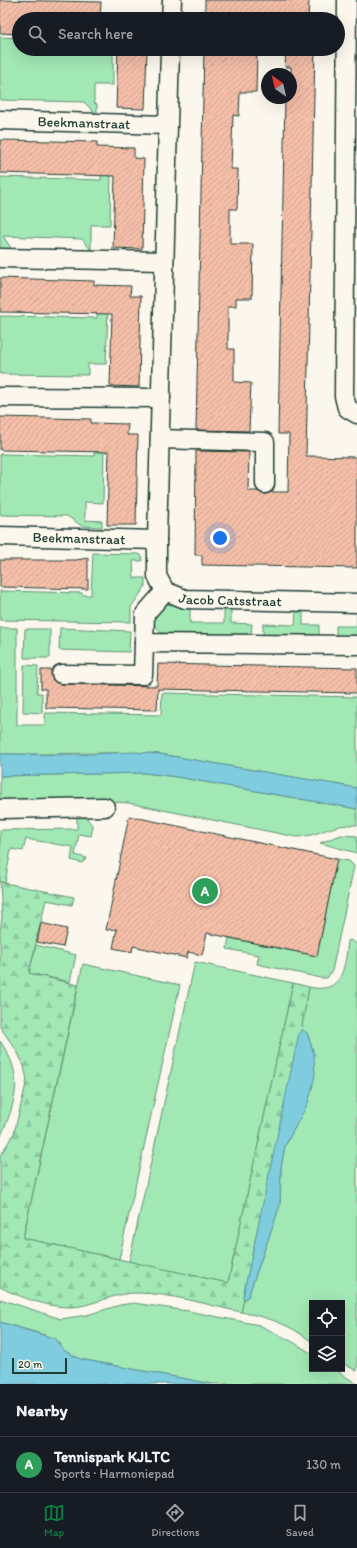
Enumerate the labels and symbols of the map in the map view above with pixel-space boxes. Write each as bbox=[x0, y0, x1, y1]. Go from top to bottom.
north arrow bbox=[261, 68, 297, 104]
street label: Beekmanstraat bbox=[37, 113, 131, 133]
your location bbox=[210, 528, 230, 548]
street label: Beekmanstraat bbox=[32, 529, 125, 548]
street label: Jacob Catsstraat bbox=[176, 589, 282, 610]
pin: A bbox=[192, 876, 218, 906]
scale bar bbox=[12, 1356, 67, 1375]

